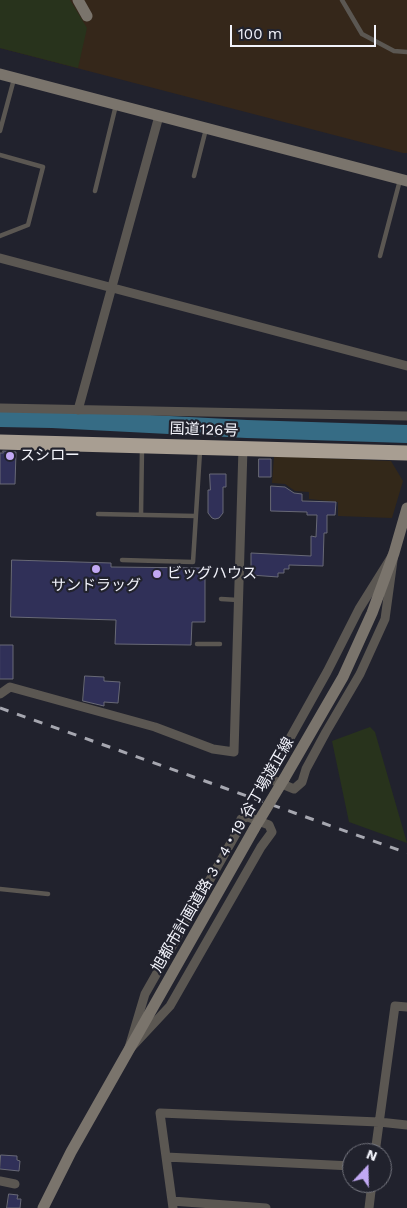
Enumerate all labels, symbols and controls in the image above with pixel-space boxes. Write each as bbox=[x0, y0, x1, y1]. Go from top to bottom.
scale bar bbox=[232, 15, 378, 47]
text: 100 m bbox=[238, 25, 282, 43]
street label: 国道126号 bbox=[169, 420, 239, 440]
place label: スシロー bbox=[20, 447, 80, 465]
marker: スシロー bbox=[4, 450, 16, 462]
marker: サンドラッグ bbox=[90, 563, 102, 575]
place label: ビッグハウス bbox=[167, 565, 257, 583]
marker: ビッグハウス bbox=[151, 568, 163, 580]
place label: サンドラッグ bbox=[51, 577, 141, 595]
street label: 旭都市計画道路 3・4・19 谷丁場遊正線 bbox=[148, 734, 298, 976]
north arrow bbox=[342, 1143, 392, 1193]
text: N bbox=[364, 1146, 380, 1164]

